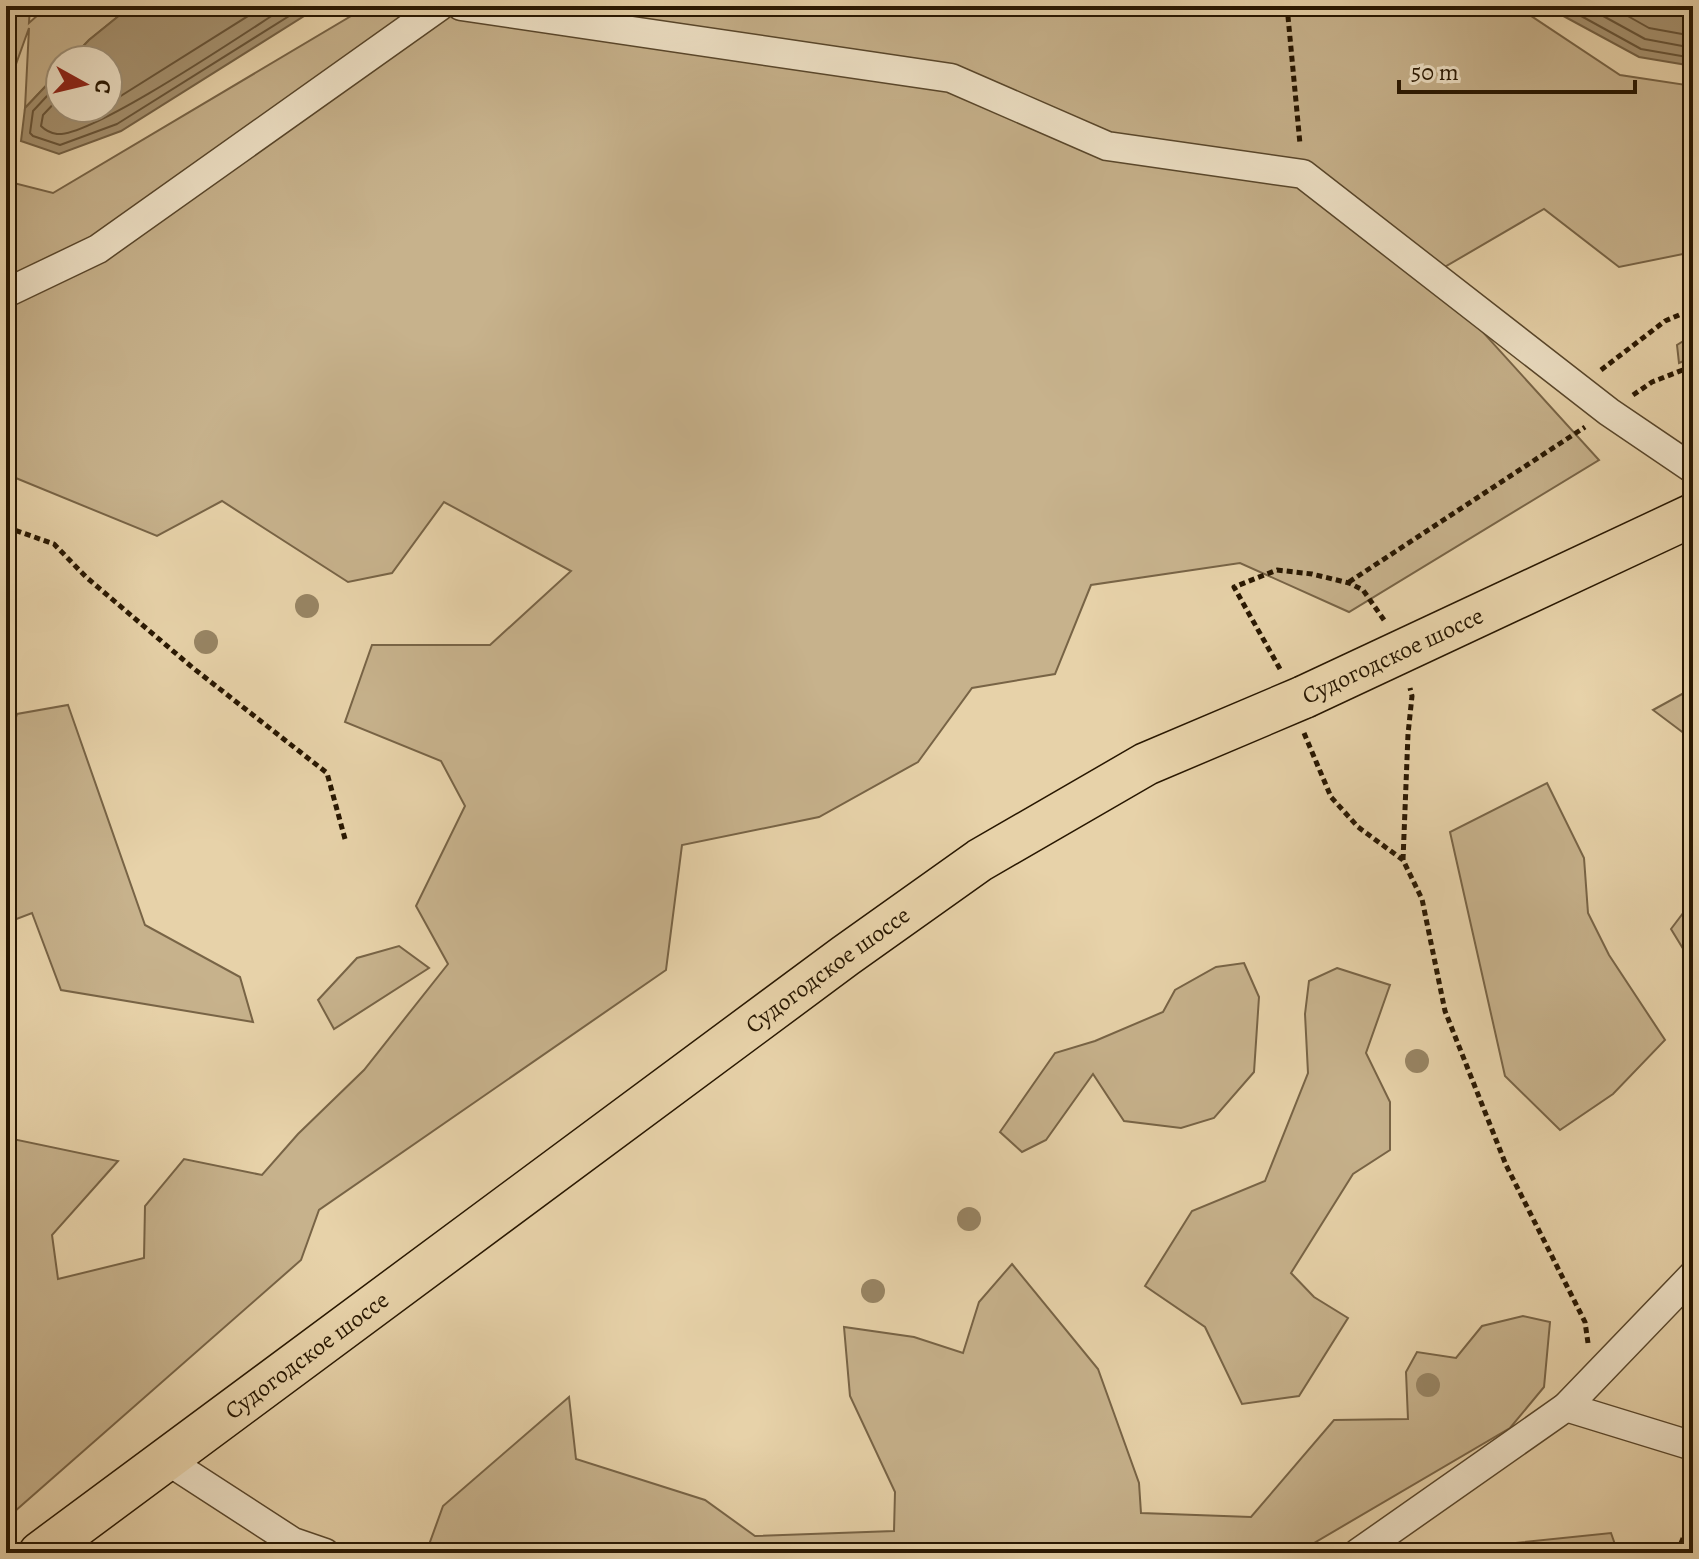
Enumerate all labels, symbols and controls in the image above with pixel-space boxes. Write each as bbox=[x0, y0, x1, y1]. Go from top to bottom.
north arrow bbox=[44, 44, 124, 124]
scale bar bbox=[1399, 44, 1635, 94]
text: 50 m bbox=[1411, 56, 1459, 88]
text: С bbox=[87, 78, 119, 95]
street label: Судогодское шоссе bbox=[1297, 599, 1489, 712]
street label: Судогодское шоссе bbox=[739, 899, 916, 1041]
street label: Судогодское шоссе bbox=[218, 1284, 395, 1427]

